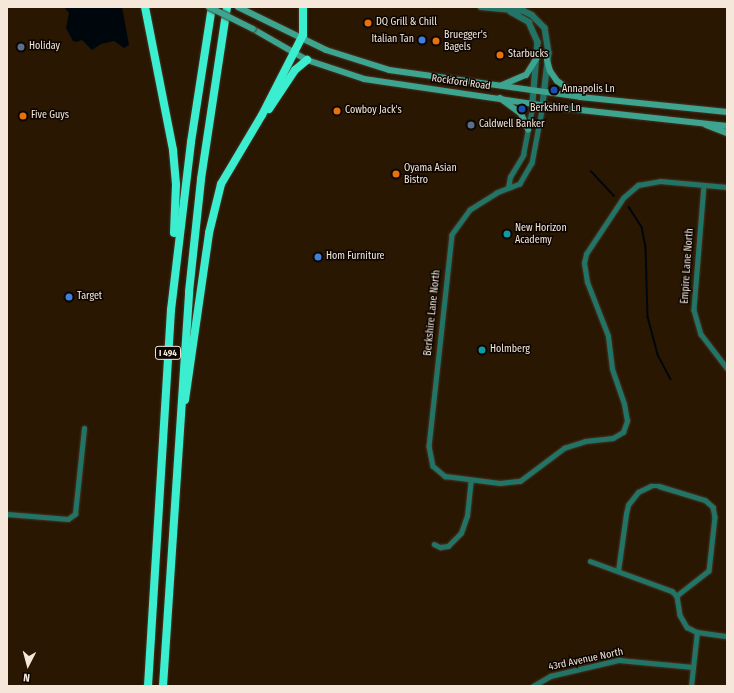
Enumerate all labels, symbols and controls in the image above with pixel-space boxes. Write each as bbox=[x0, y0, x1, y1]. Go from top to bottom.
place label: DQ Grill & Chill bbox=[376, 17, 437, 29]
marker: DQ Grill & Chill bbox=[363, 18, 373, 28]
place label: Bruegger's Bagels bbox=[444, 29, 487, 52]
place label: Italian Tan bbox=[371, 34, 414, 46]
marker: Italian Tan bbox=[417, 35, 427, 45]
marker: Bruegger's Bagels bbox=[431, 36, 441, 46]
place label: Holiday bbox=[29, 41, 60, 53]
marker: Holiday bbox=[16, 42, 26, 52]
place label: Starbucks bbox=[508, 49, 548, 61]
marker: Starbucks bbox=[495, 50, 505, 60]
street label: Rockford Road bbox=[431, 73, 491, 93]
place label: Annapolis Ln bbox=[562, 84, 615, 96]
marker: Annapolis Ln bbox=[549, 85, 559, 95]
place label: Berkshire Ln bbox=[530, 103, 581, 115]
marker: Berkshire Ln bbox=[517, 104, 527, 114]
place label: Cowboy Jack's bbox=[345, 105, 402, 117]
marker: Cowboy Jack's bbox=[332, 106, 342, 116]
place label: Five Guys bbox=[31, 110, 69, 122]
marker: Five Guys bbox=[18, 111, 28, 121]
place label: Caldwell Banker bbox=[479, 119, 544, 131]
marker: Caldwell Banker bbox=[466, 120, 476, 130]
place label: Oyama Asian Bistro bbox=[404, 162, 457, 186]
marker: Oyama Asian Bistro bbox=[391, 169, 401, 179]
place label: New Horizon Academy bbox=[515, 222, 567, 246]
street label: Empire Lane North bbox=[679, 228, 697, 304]
marker: New Horizon Academy bbox=[502, 229, 512, 239]
place label: Hom Furniture bbox=[326, 251, 385, 263]
marker: Hom Furniture bbox=[313, 252, 323, 262]
street label: Berkshire Lane North bbox=[423, 269, 443, 357]
place label: Target bbox=[77, 291, 102, 303]
marker: Target bbox=[64, 292, 74, 302]
place label: Holmberg bbox=[490, 344, 530, 356]
marker: Holmberg bbox=[477, 345, 487, 355]
road number: I 494 bbox=[155, 346, 181, 360]
north arrow bbox=[8, 645, 48, 685]
street label: 43rd Avenue North bbox=[548, 646, 624, 674]
text: N bbox=[23, 671, 31, 684]

